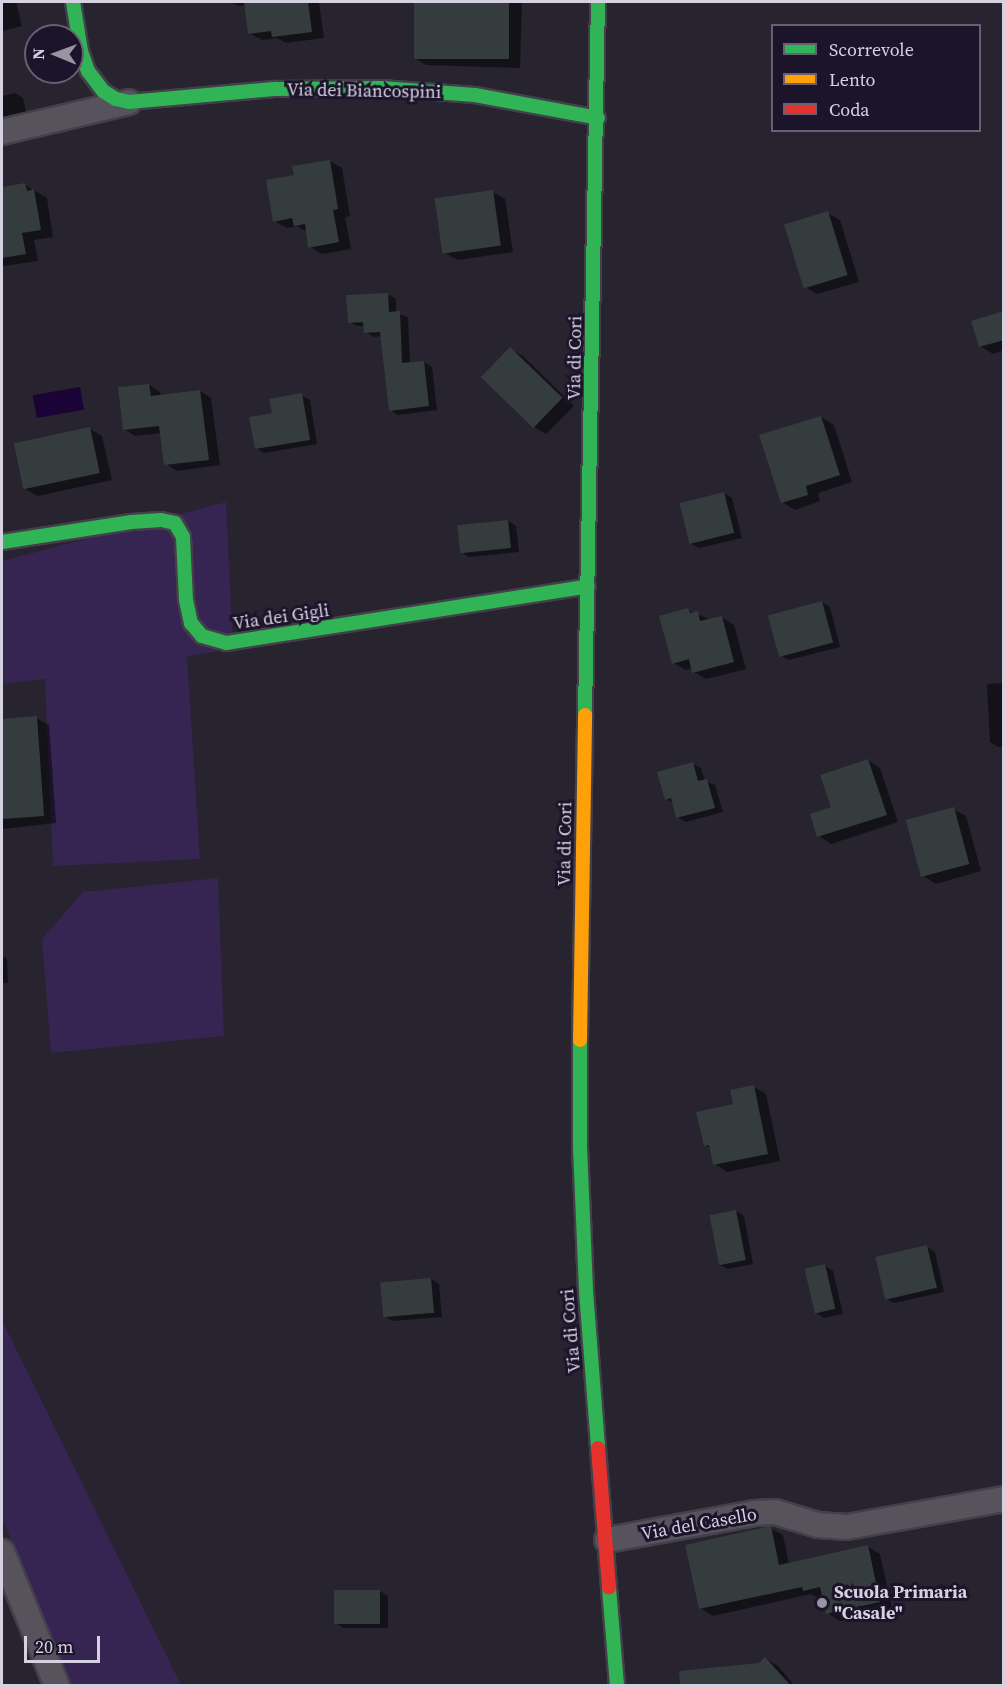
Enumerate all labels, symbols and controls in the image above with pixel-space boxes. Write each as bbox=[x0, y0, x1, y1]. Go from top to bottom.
north arrow bbox=[24, 24, 84, 84]
legend bbox=[771, 24, 981, 132]
text: Scorrevole bbox=[829, 37, 914, 62]
text: N bbox=[27, 48, 49, 60]
text: Lento bbox=[829, 67, 875, 92]
street label: Via dei Biancospini bbox=[287, 79, 441, 103]
text: Coda bbox=[829, 97, 869, 122]
street label: Via di Cori bbox=[563, 316, 587, 400]
street label: Via dei Gigli bbox=[232, 600, 330, 634]
street label: Via di Cori bbox=[553, 802, 577, 886]
street label: Via di Cori bbox=[557, 1288, 585, 1374]
street label: Via del Casello bbox=[640, 1503, 758, 1545]
place label: Scuola Primaria "Casale" bbox=[834, 1582, 967, 1624]
marker: Scuola Primaria "Casale" bbox=[815, 1596, 829, 1610]
scale bar bbox=[27, 1624, 104, 1662]
text: 20 m bbox=[35, 1634, 73, 1659]

